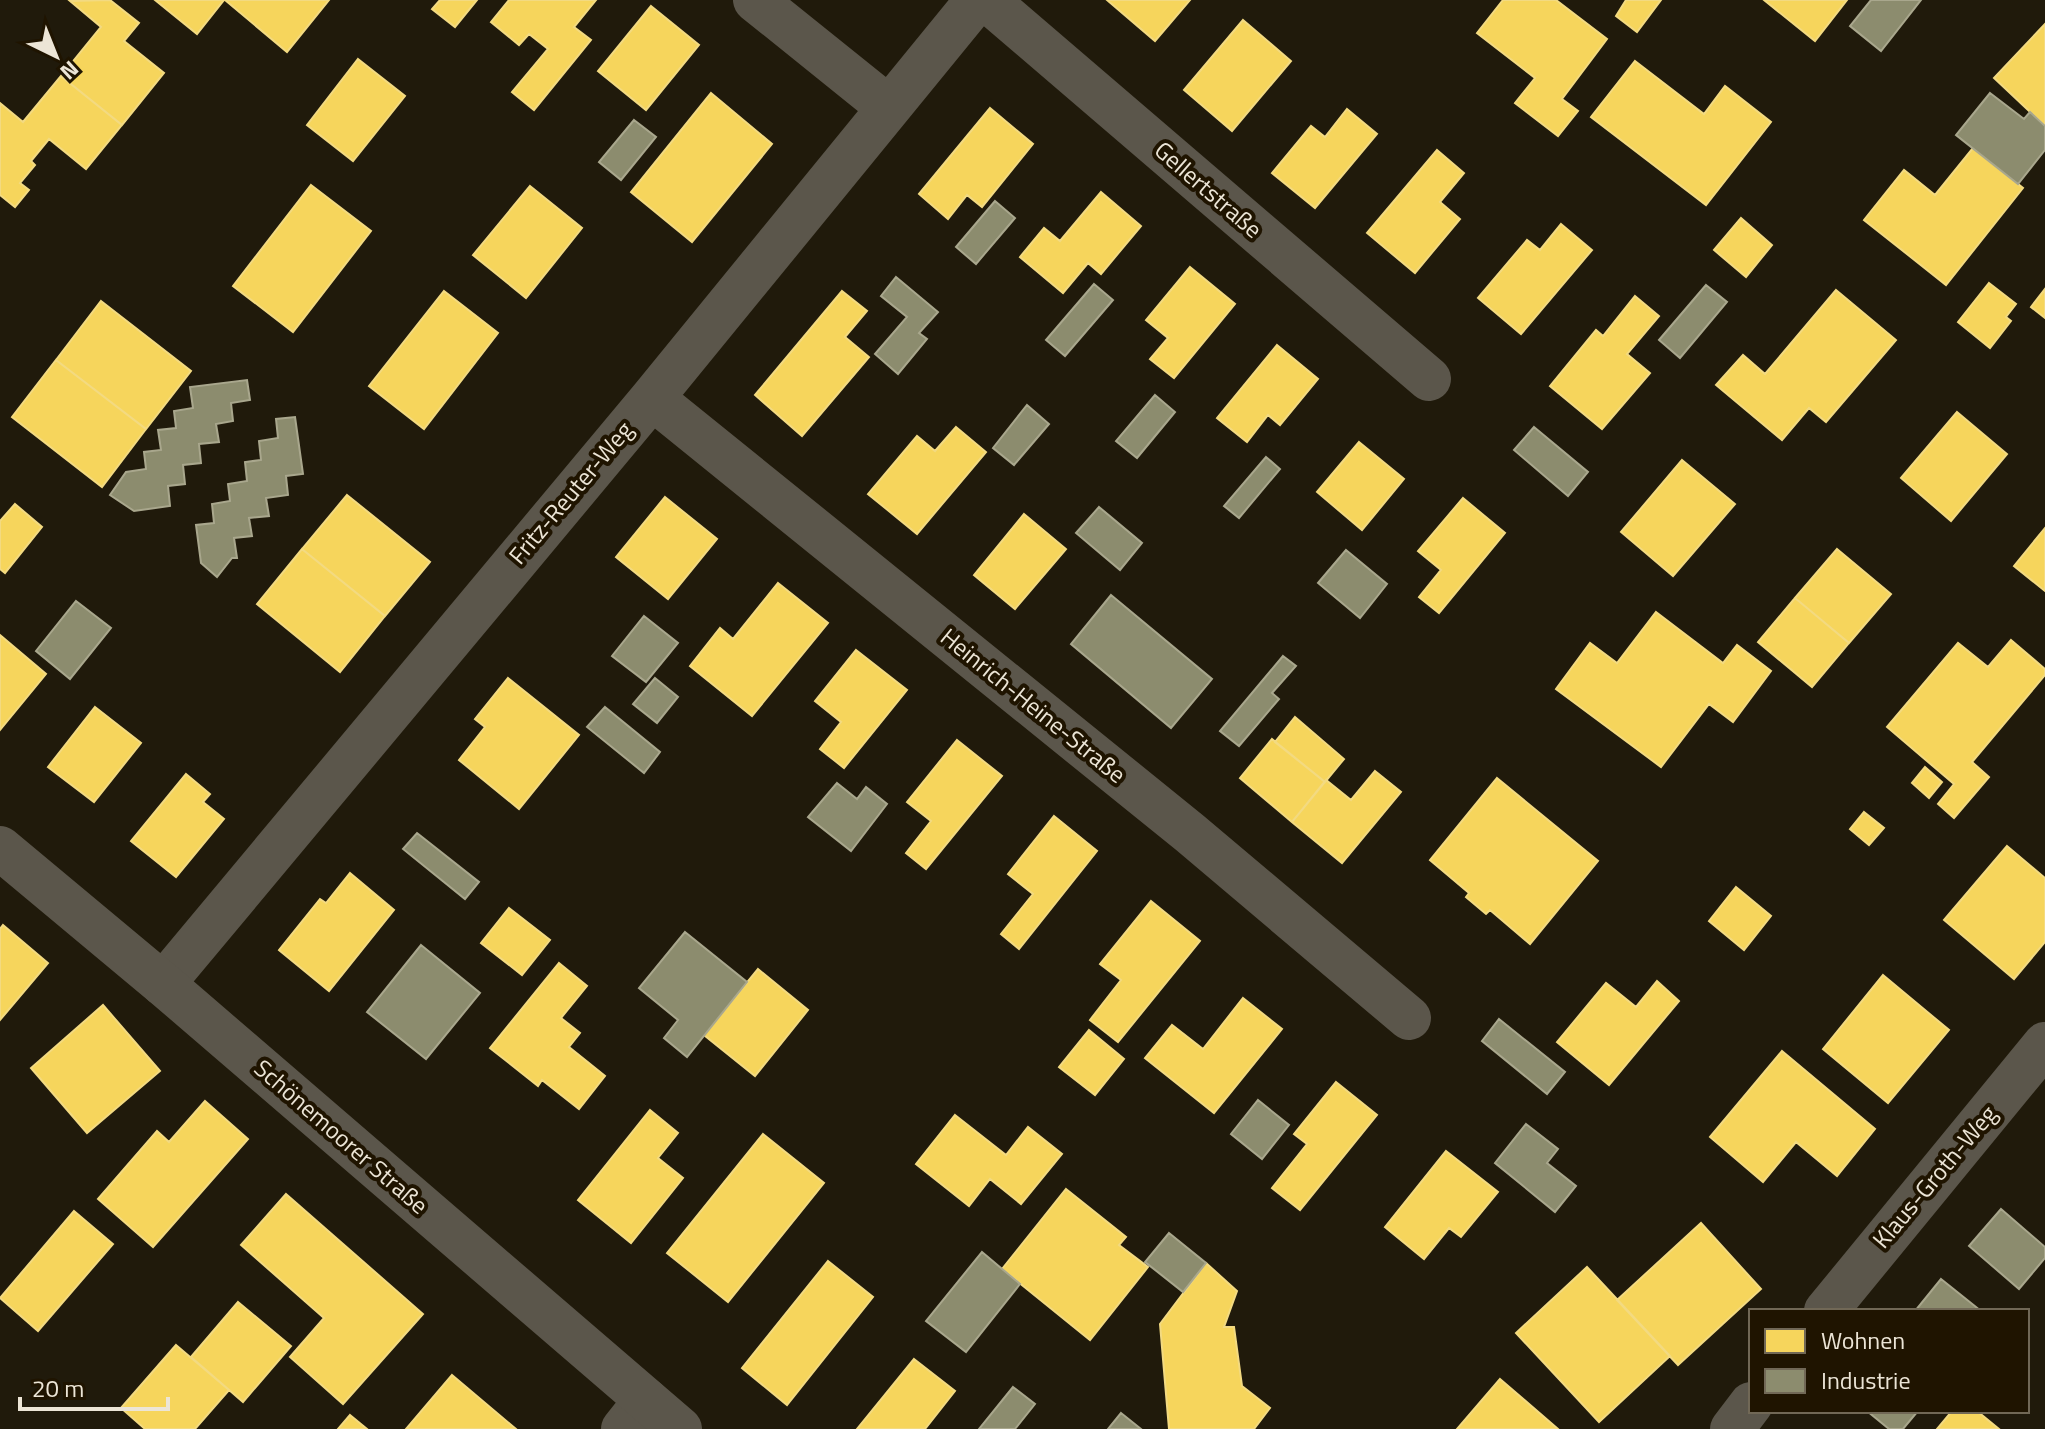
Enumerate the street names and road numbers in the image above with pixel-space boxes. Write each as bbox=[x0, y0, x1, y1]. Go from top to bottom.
street label: Gellertstraße bbox=[1147, 132, 1271, 246]
street label: Fritz-Reuter-Weg bbox=[499, 413, 641, 572]
street label: Heinrich-Heine-Straße bbox=[933, 619, 1134, 791]
street label: Schönemoorer Straße bbox=[247, 1050, 437, 1222]
street label: Klaus-Groth-Weg bbox=[1863, 1097, 2005, 1256]

